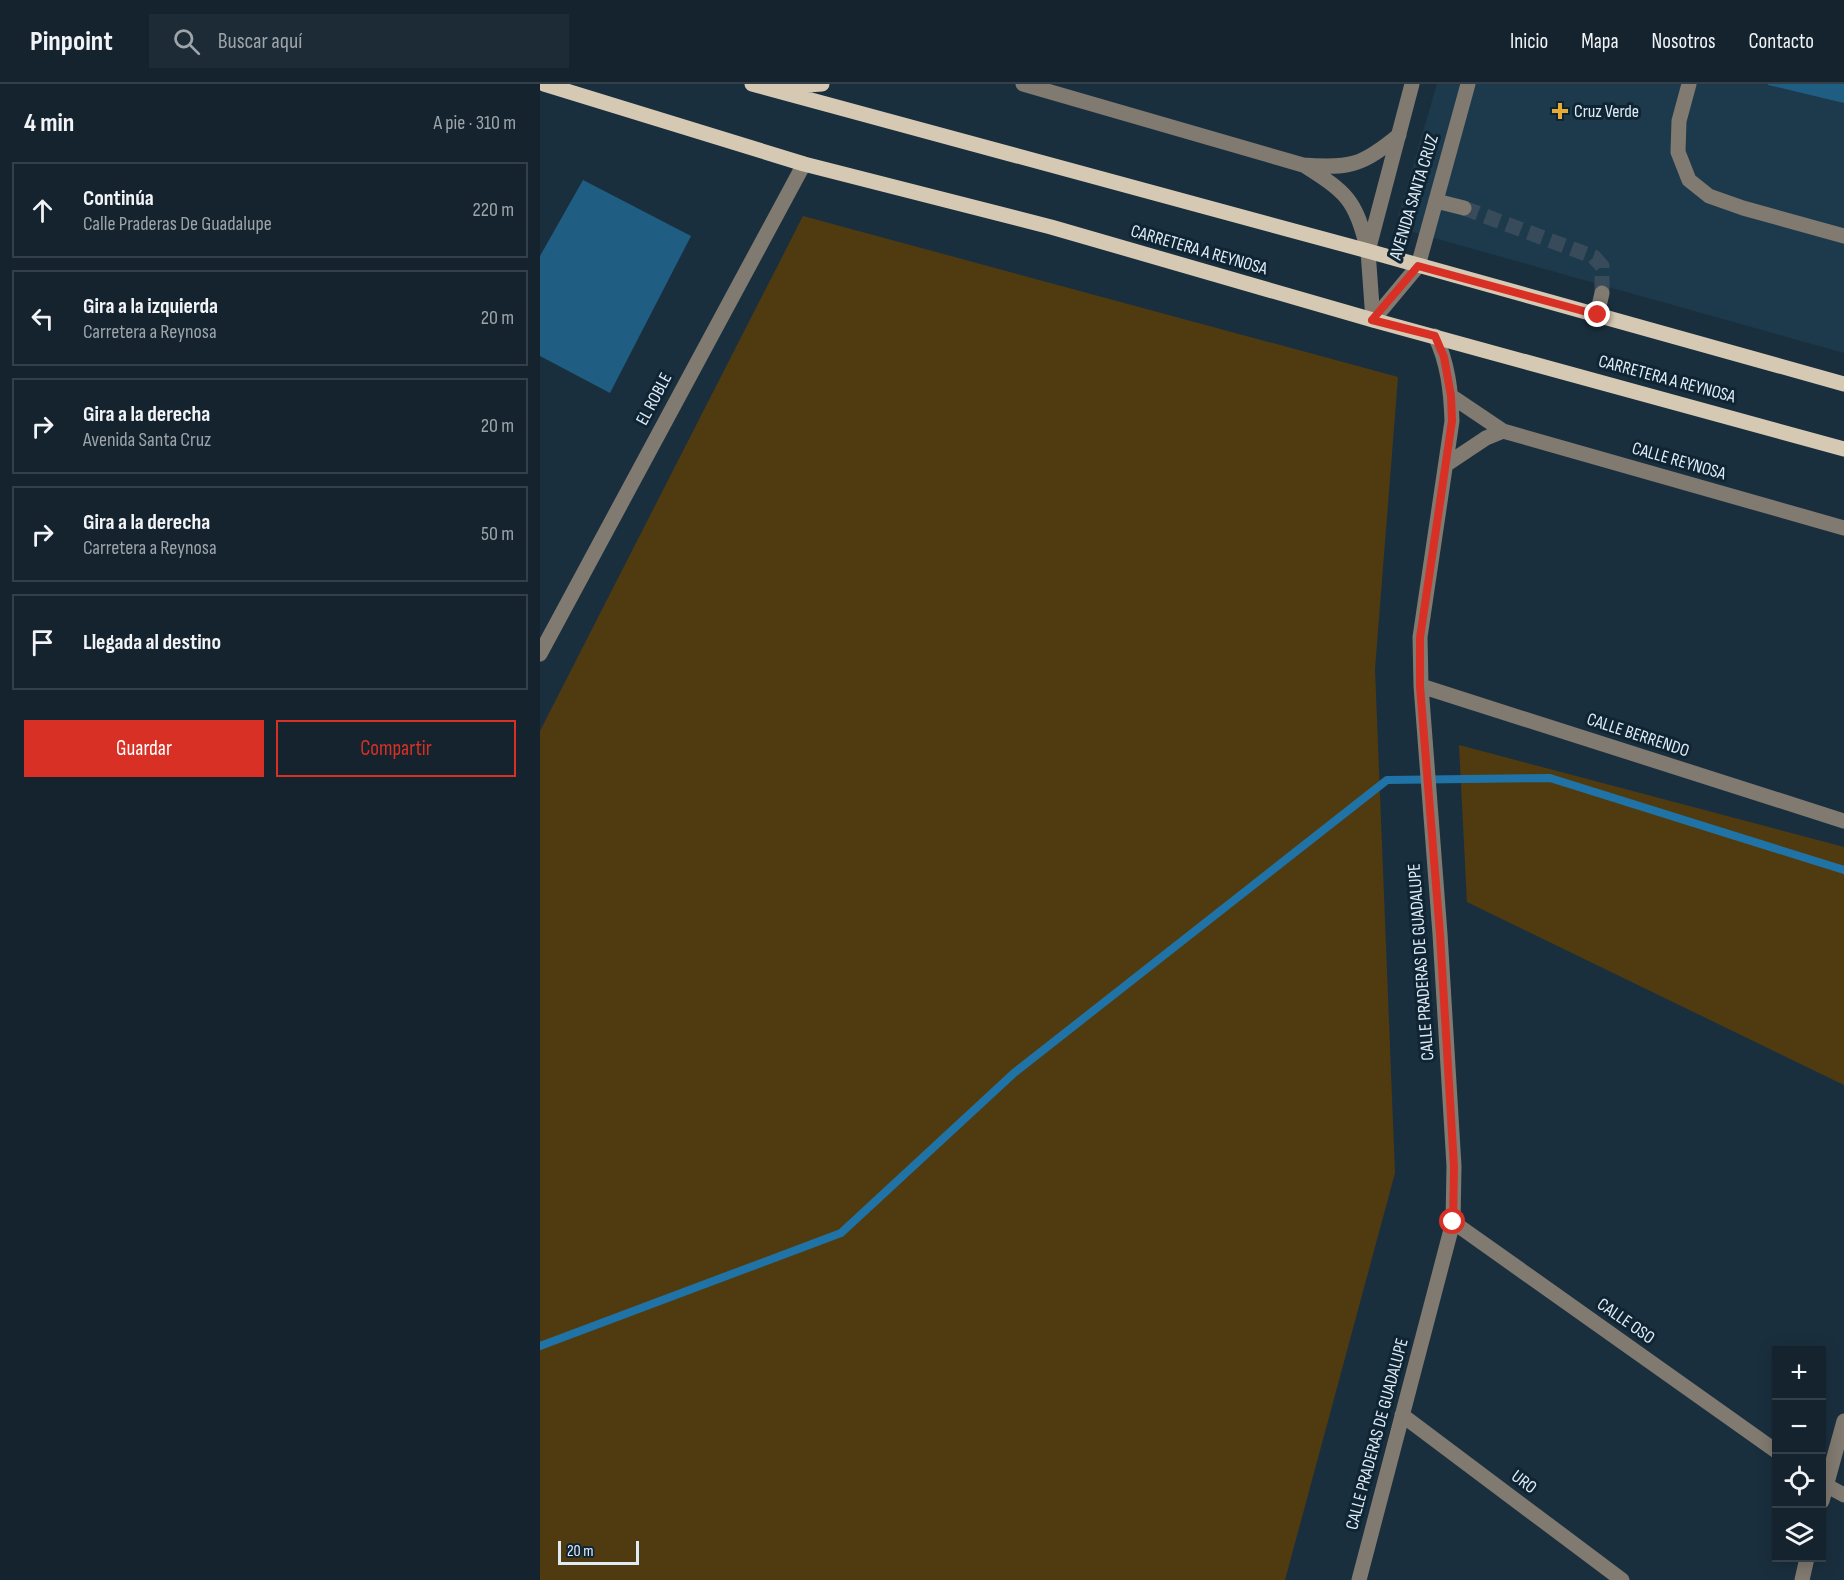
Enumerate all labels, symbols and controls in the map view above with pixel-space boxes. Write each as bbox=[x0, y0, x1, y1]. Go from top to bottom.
search box bbox=[149, 14, 569, 68]
text: Pinpoint bbox=[30, 25, 113, 58]
icon: search bbox=[170, 25, 203, 58]
text: Buscar aquí bbox=[218, 28, 302, 55]
text: Inicio bbox=[1510, 29, 1548, 54]
text: Mapa bbox=[1581, 29, 1619, 54]
text: Nosotros bbox=[1652, 29, 1716, 54]
text: Contacto bbox=[1749, 29, 1814, 54]
place label: Cruz Verde bbox=[1574, 101, 1639, 122]
marker: Cruz Verde bbox=[1551, 102, 1569, 120]
text: 4 min bbox=[24, 108, 74, 139]
text: A pie · 310 m bbox=[434, 111, 516, 135]
street label: AVENIDA SANTA CRUZ bbox=[1385, 131, 1443, 263]
text: Continúa bbox=[83, 185, 154, 212]
icon: ahead bbox=[26, 194, 59, 227]
text: 220 m bbox=[473, 198, 514, 222]
text: Calle Praderas De Guadalupe bbox=[83, 212, 272, 236]
street label: CARRETERA A REYNOSA bbox=[1128, 220, 1270, 280]
text: Gira a la izquierda bbox=[83, 293, 218, 320]
route end bbox=[1584, 301, 1610, 327]
icon: left bbox=[26, 302, 59, 335]
text: 20 m bbox=[481, 306, 514, 330]
text: Carretera a Reynosa bbox=[83, 320, 217, 344]
street label: CARRETERA A REYNOSA bbox=[1596, 351, 1738, 407]
street label: EL ROBLE bbox=[632, 369, 676, 429]
text: Gira a la derecha bbox=[83, 401, 210, 428]
icon: right bbox=[26, 410, 59, 443]
text: 20 m bbox=[481, 414, 514, 438]
text: Avenida Santa Cruz bbox=[83, 428, 211, 452]
street label: CALLE REYNOSA bbox=[1630, 438, 1729, 484]
text: Gira a la derecha bbox=[83, 509, 210, 536]
icon: right bbox=[26, 518, 59, 551]
text: 50 m bbox=[481, 522, 514, 546]
text: Carretera a Reynosa bbox=[83, 536, 217, 560]
icon: arrive bbox=[26, 626, 59, 659]
text: Llegada al destino bbox=[83, 629, 221, 656]
street label: CALLE BERRENDO bbox=[1584, 709, 1692, 761]
button: Guardar bbox=[24, 720, 264, 777]
button: Compartir bbox=[276, 720, 516, 777]
street label: CALLE PRADERAS DE GUADALUPE bbox=[1404, 863, 1438, 1061]
route start bbox=[1439, 1208, 1465, 1234]
street label: CALLE OSO bbox=[1593, 1294, 1659, 1348]
street label: CALLE PRADERAS DE GUADALUPE bbox=[1341, 1336, 1413, 1532]
map controls bbox=[1772, 1346, 1826, 1562]
button: + bbox=[1772, 1346, 1826, 1400]
button: − bbox=[1772, 1400, 1826, 1454]
button: locate bbox=[1772, 1454, 1826, 1508]
street label: URO bbox=[1507, 1466, 1541, 1498]
button: layers bbox=[1772, 1508, 1826, 1562]
scale bar bbox=[558, 1538, 639, 1566]
text: 20 m bbox=[567, 1542, 594, 1561]

